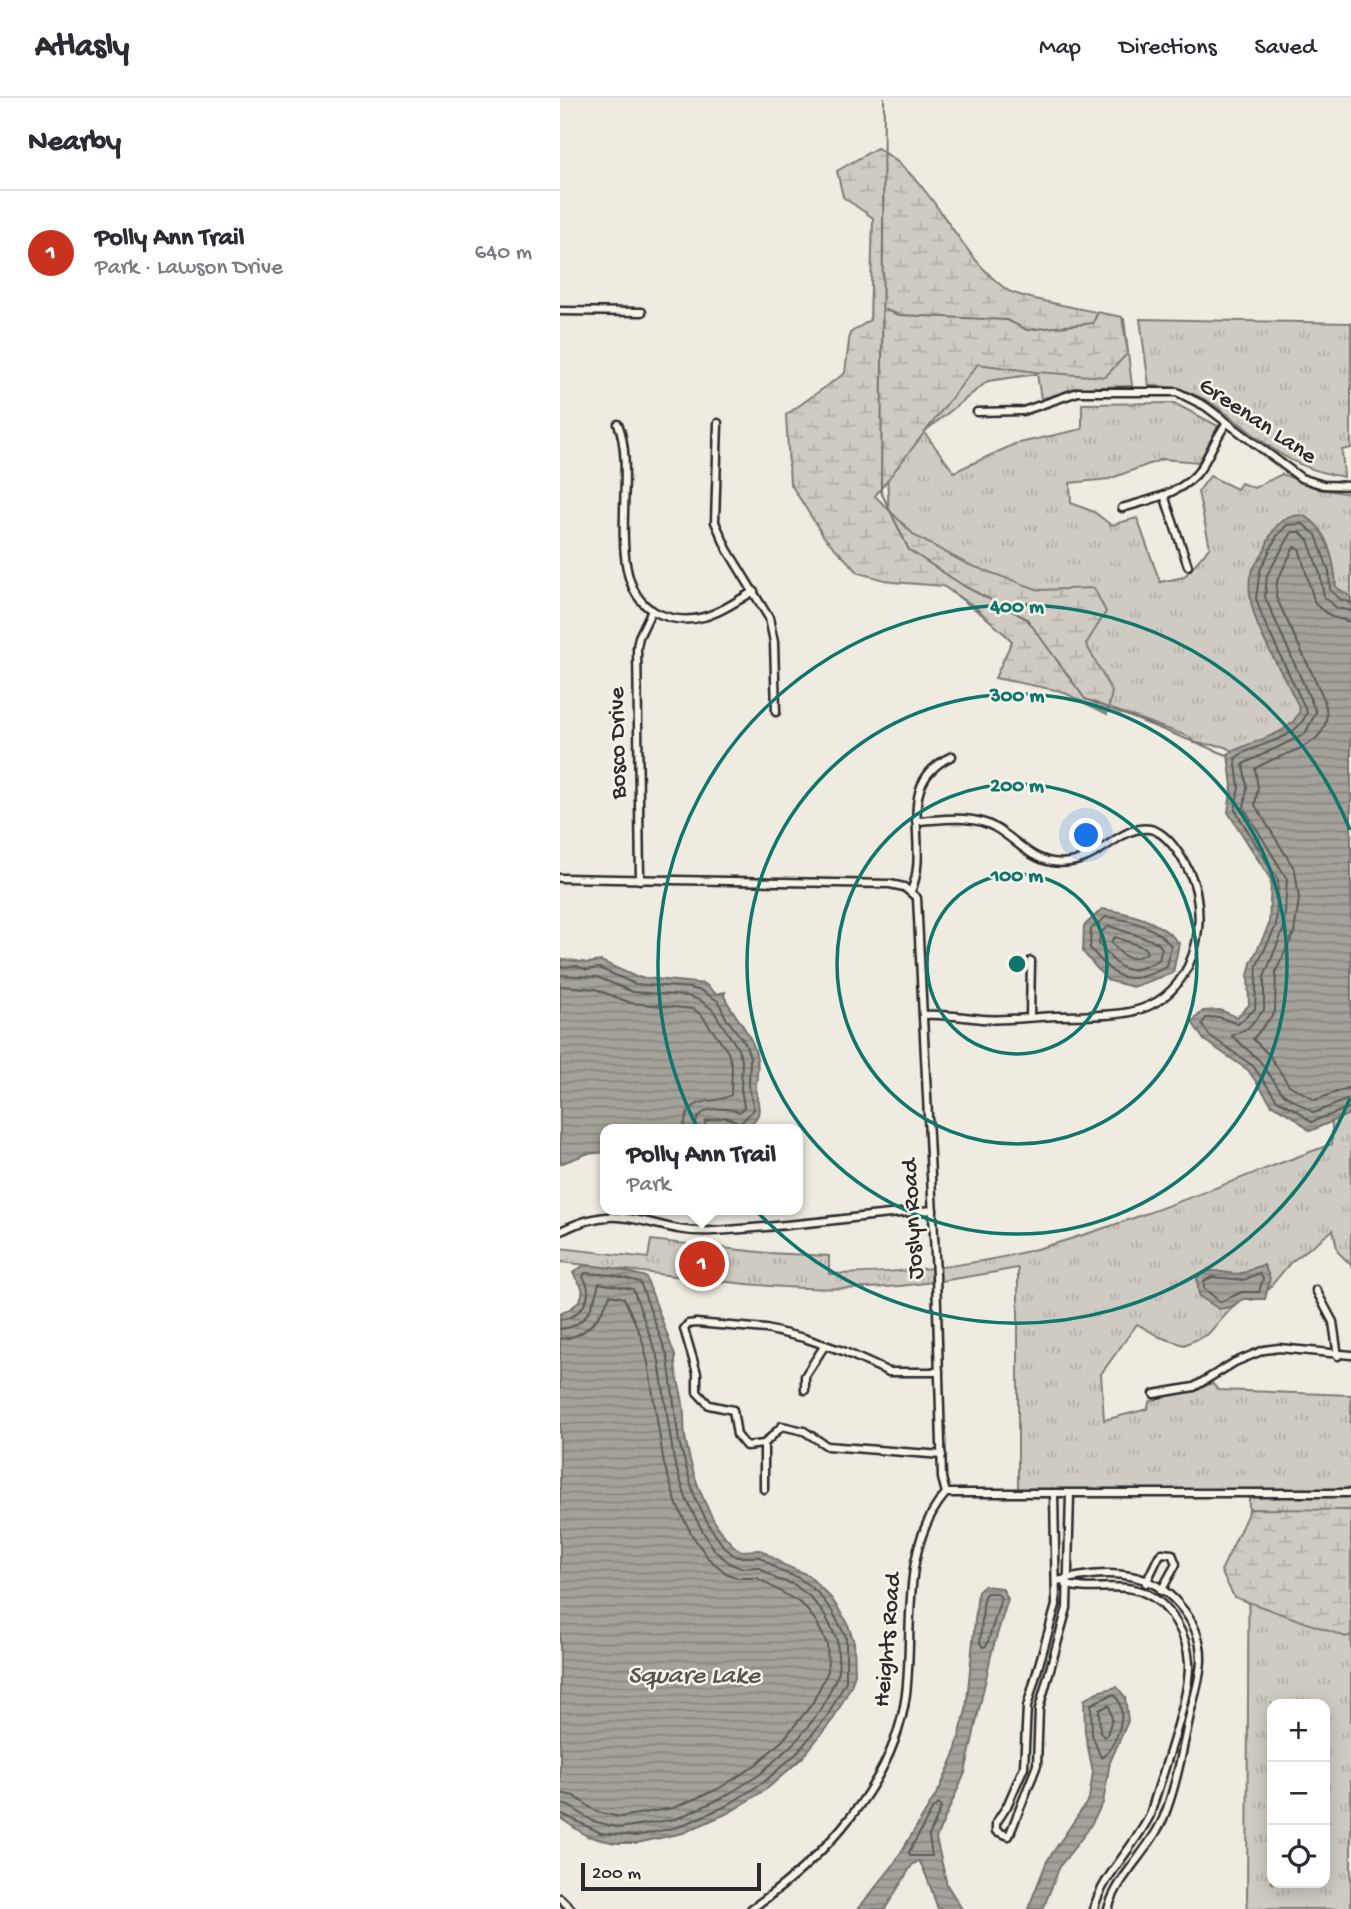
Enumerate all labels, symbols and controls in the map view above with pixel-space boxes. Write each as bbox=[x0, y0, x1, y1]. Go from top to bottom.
text: Atlasly bbox=[35, 29, 129, 67]
text: Map bbox=[1039, 34, 1081, 63]
text: Directions bbox=[1119, 34, 1217, 63]
text: Saved bbox=[1255, 34, 1316, 63]
text: Nearby bbox=[28, 126, 121, 161]
text: Polly Ann Trail bbox=[95, 224, 244, 255]
text: 1 bbox=[46, 240, 56, 267]
text: 640 m bbox=[475, 240, 532, 267]
text: Park · Lawson Drive bbox=[95, 255, 283, 282]
street label: Greenan Lane bbox=[1192, 372, 1322, 472]
text: 400 m bbox=[989, 596, 1044, 621]
text: 300 m bbox=[989, 685, 1044, 710]
street label: Bosco Drive bbox=[604, 686, 634, 800]
text: 200 m bbox=[990, 775, 1044, 800]
your location bbox=[1069, 818, 1103, 852]
text: 100 m bbox=[990, 865, 1043, 890]
centre of rings bbox=[1005, 952, 1029, 976]
popup bbox=[600, 1124, 803, 1215]
text: Polly Ann Trail bbox=[627, 1141, 776, 1172]
street label: Joslyn Road bbox=[896, 1156, 932, 1280]
text: Park bbox=[627, 1172, 671, 1199]
pin: 1 bbox=[679, 1238, 725, 1290]
street label: Heights Road bbox=[869, 1570, 909, 1708]
water label: Square Lake bbox=[628, 1662, 762, 1693]
map controls bbox=[1267, 1699, 1330, 1888]
button: + bbox=[1267, 1699, 1330, 1762]
button: − bbox=[1267, 1762, 1330, 1825]
button: locate bbox=[1267, 1825, 1330, 1888]
scale bar bbox=[581, 1860, 761, 1892]
text: 200 m bbox=[592, 1863, 641, 1886]

